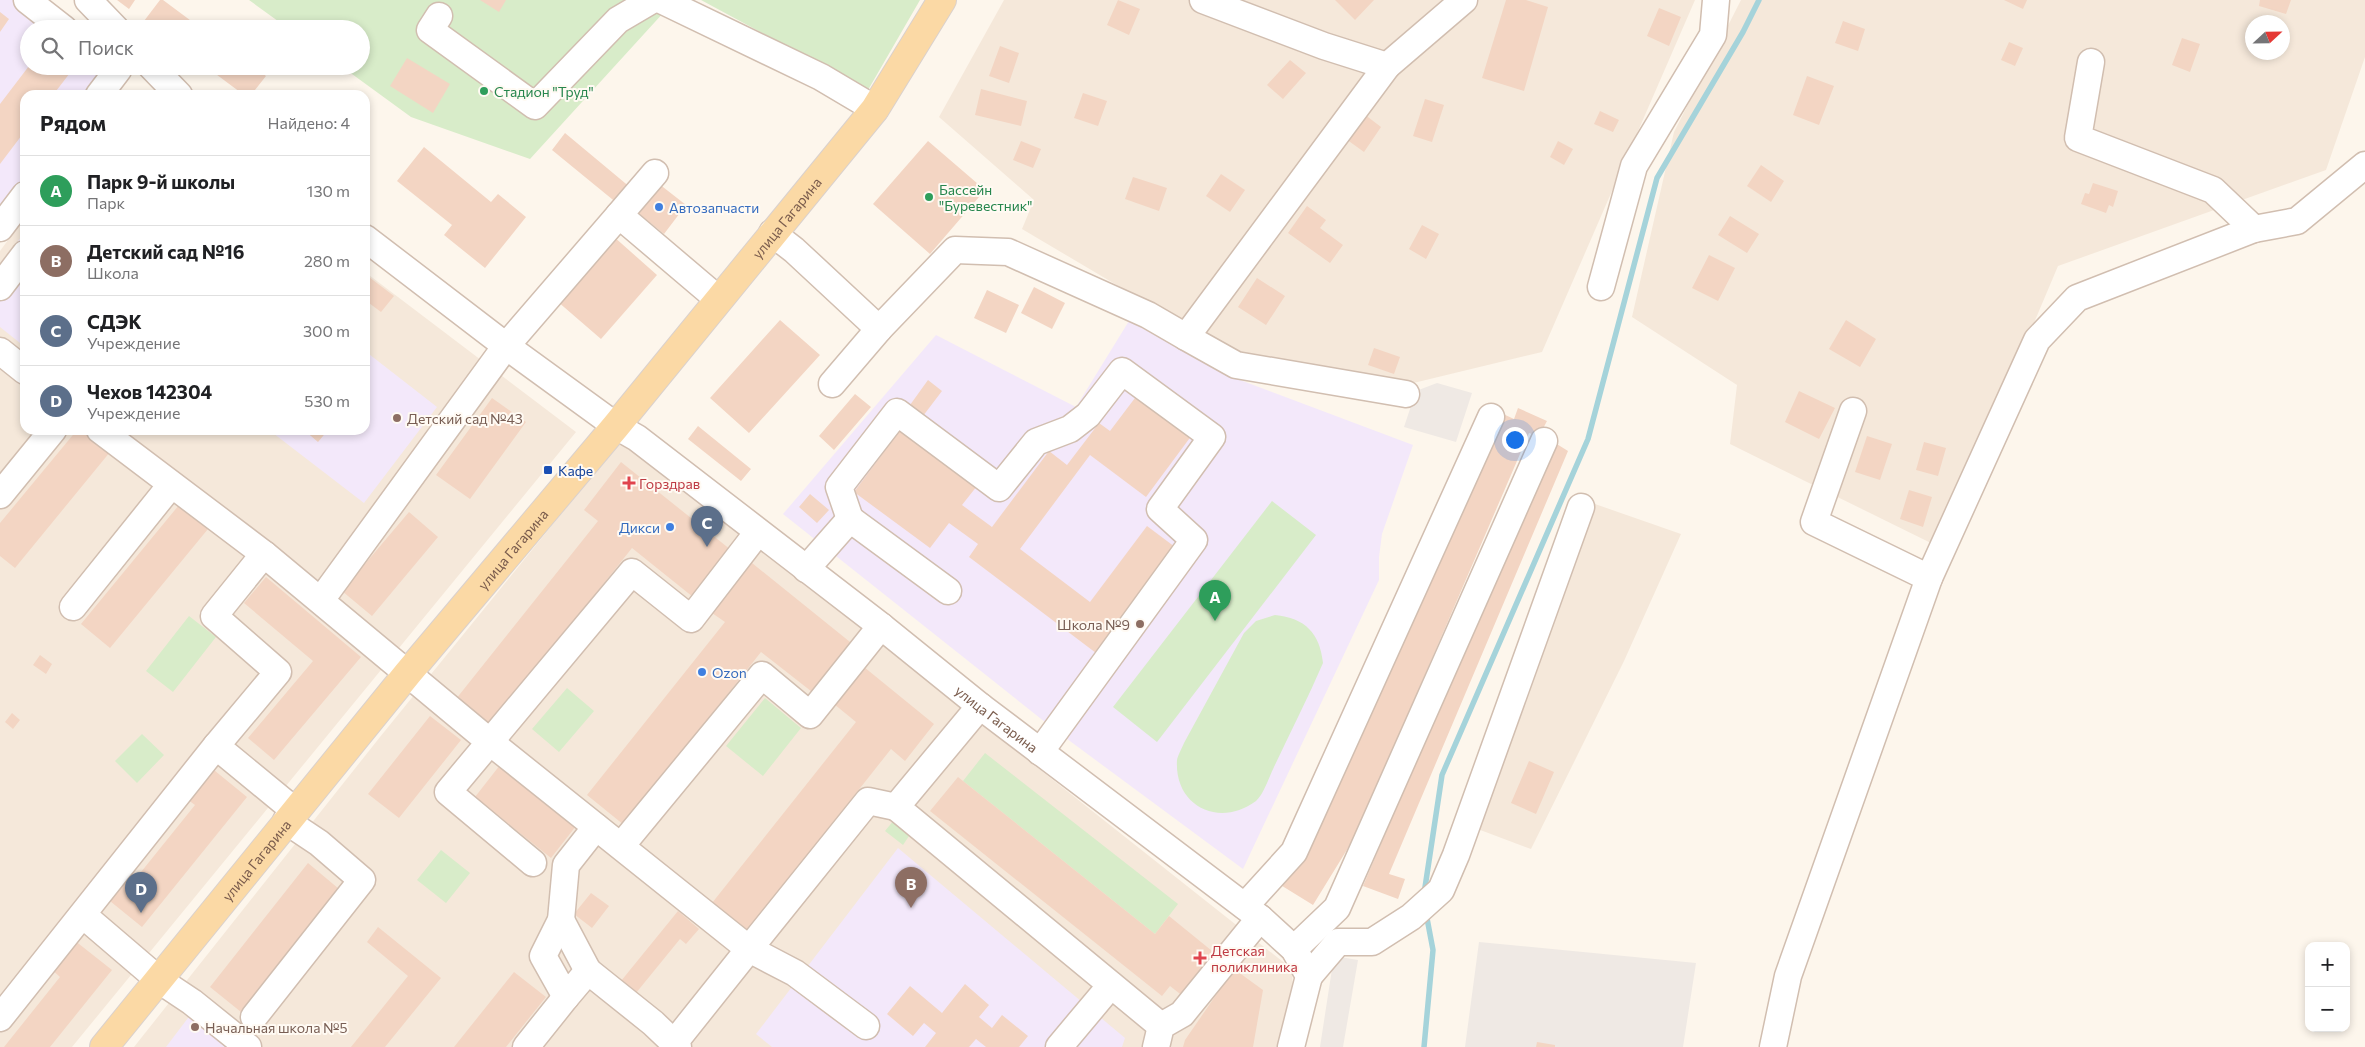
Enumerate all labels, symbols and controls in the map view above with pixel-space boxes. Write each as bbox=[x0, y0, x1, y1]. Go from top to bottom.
north arrow bbox=[2245, 15, 2290, 60]
search box bbox=[20, 20, 370, 75]
icon: search bbox=[38, 34, 66, 62]
text: Поиск bbox=[78, 36, 134, 59]
place label: Стадион "Труд" bbox=[494, 83, 594, 100]
marker: Стадион "Труд" bbox=[478, 85, 490, 97]
text: Рядом bbox=[40, 110, 106, 135]
text: Найдено: 4 bbox=[268, 113, 350, 132]
text: Парк 9-й школы bbox=[87, 170, 235, 193]
street label: улица Гагарина bbox=[748, 174, 824, 262]
text: A bbox=[50, 181, 62, 200]
text: 130 m bbox=[307, 181, 350, 200]
place label: Бассейн "Буревестник" bbox=[939, 181, 1033, 214]
marker: Бассейн "Буревестник" bbox=[923, 191, 935, 203]
text: Парк bbox=[87, 193, 125, 212]
place label: Автозапчасти bbox=[669, 199, 759, 216]
marker: Автозапчасти bbox=[653, 201, 665, 213]
text: Детский сад №16 bbox=[87, 240, 244, 263]
text: B bbox=[51, 251, 61, 270]
text: 280 m bbox=[304, 251, 350, 270]
text: Школа bbox=[87, 263, 139, 282]
text: СДЭК bbox=[87, 310, 142, 333]
text: C bbox=[51, 321, 61, 340]
text: 300 m bbox=[303, 321, 350, 340]
text: Учреждение bbox=[87, 333, 180, 352]
text: Чехов 142304 bbox=[87, 380, 212, 403]
text: D bbox=[50, 391, 62, 410]
text: 530 m bbox=[304, 391, 350, 410]
text: Учреждение bbox=[87, 403, 180, 422]
place label: Детский сад №43 bbox=[407, 410, 523, 427]
marker: Детский сад №43 bbox=[391, 412, 403, 424]
your location bbox=[1502, 427, 1528, 453]
place label: Кафе bbox=[558, 462, 593, 479]
marker: Кафе bbox=[542, 464, 554, 476]
place label: Горздрав bbox=[639, 475, 700, 492]
marker: Горздрав bbox=[623, 477, 635, 489]
street label: улица Гагарина bbox=[474, 505, 551, 593]
pin: C bbox=[691, 506, 723, 547]
place label: Дикси bbox=[619, 519, 660, 536]
marker: Дикси bbox=[664, 521, 676, 533]
pin: A bbox=[1199, 580, 1231, 621]
place label: Школа №9 bbox=[1057, 616, 1130, 633]
marker: Школа №9 bbox=[1134, 618, 1146, 630]
place label: Ozon bbox=[712, 664, 747, 681]
marker: Ozon bbox=[696, 666, 708, 678]
street label: улица Гагарина bbox=[952, 681, 1042, 756]
street label: улица Гагарина bbox=[218, 816, 294, 904]
pin: B bbox=[895, 867, 927, 908]
pin: D bbox=[125, 872, 157, 913]
place label: Детская поликлиника bbox=[1211, 942, 1298, 975]
map controls bbox=[2305, 942, 2350, 1032]
button: + bbox=[2305, 942, 2350, 987]
marker: Детская поликлиника bbox=[1193, 951, 1207, 965]
button: − bbox=[2305, 987, 2350, 1032]
place label: Начальная школа №5 bbox=[205, 1019, 348, 1036]
marker: Начальная школа №5 bbox=[189, 1021, 201, 1033]

